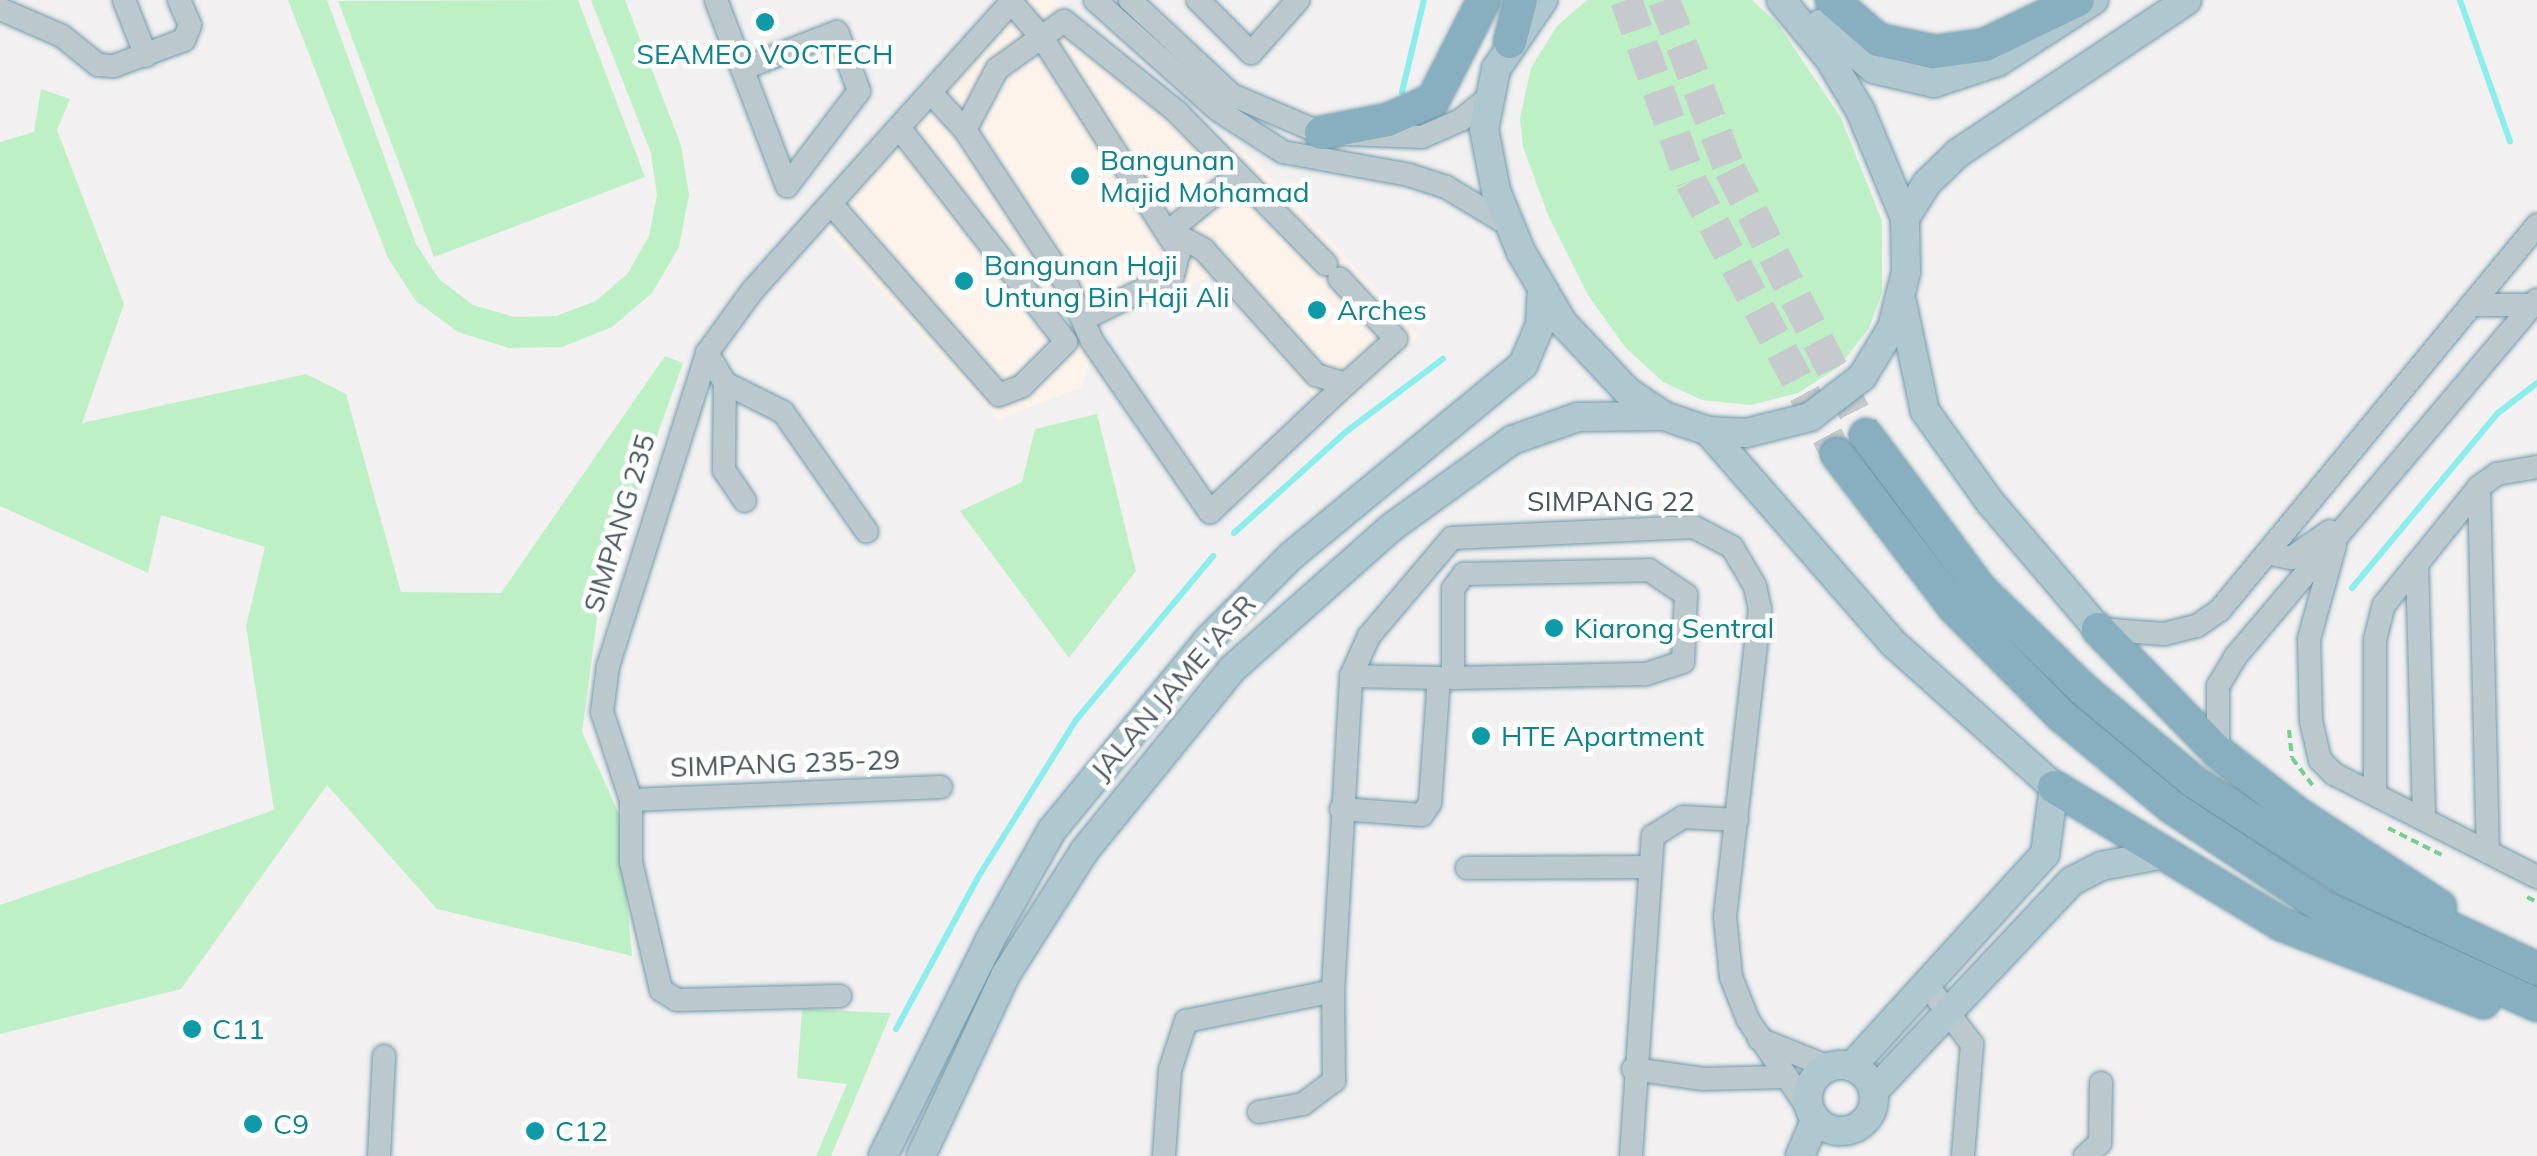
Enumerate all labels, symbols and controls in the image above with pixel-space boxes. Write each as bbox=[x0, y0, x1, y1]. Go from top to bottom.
marker: SEAMEO VOCTECH bbox=[754, 11, 776, 33]
place label: SEAMEO VOCTECH bbox=[637, 37, 893, 71]
place label: Bangunan Majid Mohamad bbox=[1100, 143, 1310, 209]
marker: Bangunan Majid Mohamad bbox=[1069, 165, 1091, 187]
place label: Bangunan Haji Untung Bin Haji Ali bbox=[984, 248, 1230, 314]
marker: Bangunan Haji Untung Bin Haji Ali bbox=[953, 270, 975, 292]
place label: Arches bbox=[1337, 293, 1427, 327]
marker: Arches bbox=[1306, 299, 1328, 321]
street label: SIMPANG 235 bbox=[576, 430, 662, 616]
street label: SIMPANG 22 bbox=[1527, 484, 1695, 518]
street label: JALAN JAME 'ASR bbox=[1083, 588, 1263, 786]
place label: Kiarong Sentral bbox=[1574, 611, 1774, 645]
marker: Kiarong Sentral bbox=[1543, 617, 1565, 639]
place label: HTE Apartment bbox=[1501, 719, 1704, 753]
marker: HTE Apartment bbox=[1470, 725, 1492, 747]
street label: SIMPANG 235-29 bbox=[669, 742, 901, 784]
place label: C11 bbox=[212, 1012, 265, 1046]
marker: C11 bbox=[181, 1018, 203, 1040]
place label: C9 bbox=[273, 1107, 309, 1141]
marker: C9 bbox=[242, 1113, 264, 1135]
place label: C12 bbox=[555, 1114, 608, 1148]
marker: C12 bbox=[524, 1120, 546, 1142]

